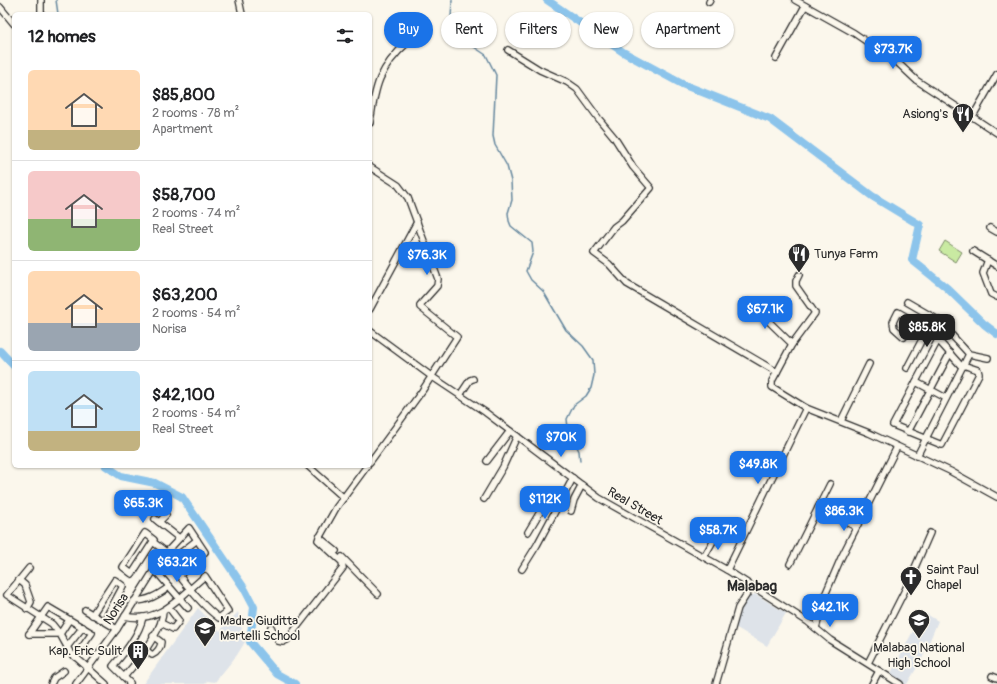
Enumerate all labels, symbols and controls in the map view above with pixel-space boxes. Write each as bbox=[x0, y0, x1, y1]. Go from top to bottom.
chip: Buy bbox=[384, 12, 433, 48]
chip: Rent bbox=[441, 12, 497, 48]
chip: Filters bbox=[505, 12, 571, 48]
chip: New bbox=[579, 12, 633, 48]
chip: Apartment bbox=[641, 12, 734, 48]
icon: filters bbox=[334, 25, 356, 47]
text: 12 homes bbox=[28, 26, 96, 47]
pin: $73.7K bbox=[860, 36, 926, 70]
text: $73.7K bbox=[874, 41, 912, 57]
text: $85,800 bbox=[152, 84, 215, 105]
icon: home bbox=[60, 86, 108, 134]
restaurant icon: Asiong's bbox=[950, 101, 976, 134]
text: 2 rooms · 78 m² bbox=[152, 105, 239, 121]
place label: Asiong's bbox=[902, 106, 948, 122]
text: Apartment bbox=[152, 121, 213, 137]
text: $58,700 bbox=[152, 184, 216, 205]
icon: home bbox=[60, 187, 108, 235]
text: 2 rooms · 74 m² bbox=[152, 205, 240, 221]
text: Real Street bbox=[152, 221, 213, 237]
restaurant icon: Tunya Farm bbox=[786, 241, 812, 274]
pin: $76.3K bbox=[394, 242, 460, 276]
place label: Tunya Farm bbox=[814, 246, 878, 262]
text: $76.3K bbox=[407, 247, 447, 263]
text: $63,200 bbox=[152, 284, 218, 305]
icon: home bbox=[60, 287, 108, 335]
pin: $67.1K bbox=[732, 296, 798, 330]
text: $67.1K bbox=[746, 301, 784, 317]
text: 2 rooms · 54 m² bbox=[152, 305, 240, 321]
pin: $85.8K bbox=[894, 314, 960, 348]
text: $85.8K bbox=[908, 319, 946, 335]
text: Norisa bbox=[152, 321, 187, 337]
text: $42,100 bbox=[152, 384, 215, 405]
icon: home bbox=[60, 387, 108, 435]
text: 2 rooms · 54 m² bbox=[152, 405, 240, 421]
text: Real Street bbox=[152, 421, 213, 437]
pin: $70K bbox=[537, 424, 585, 458]
text: $70K bbox=[546, 429, 576, 445]
pin: $49.8K bbox=[725, 451, 791, 485]
text: $49.8K bbox=[739, 456, 777, 472]
street label: Real Street bbox=[605, 484, 666, 529]
pin: $112K bbox=[517, 486, 573, 520]
pin: $65.3K bbox=[110, 490, 176, 524]
text: $112K bbox=[529, 491, 561, 507]
text: $65.3K bbox=[123, 495, 163, 511]
pin: $86.3K bbox=[811, 498, 877, 532]
text: $86.3K bbox=[824, 503, 864, 519]
pin: $58.7K bbox=[685, 517, 751, 551]
text: $58.7K bbox=[699, 522, 737, 538]
pin: $63.2K bbox=[144, 549, 210, 583]
text: $63.2K bbox=[157, 554, 197, 570]
place label: Saint Paul Chapel bbox=[926, 562, 979, 593]
church icon: Saint Paul Chapel bbox=[898, 564, 924, 597]
district label: Malabag bbox=[727, 577, 778, 596]
street label: Norisa bbox=[100, 590, 132, 628]
pin: $42.1K bbox=[797, 594, 863, 628]
text: $42.1K bbox=[811, 599, 849, 615]
school or university icon: Malabag National High School bbox=[906, 607, 932, 640]
place label: Madre Giuditta Martelli School bbox=[220, 613, 300, 644]
school or university icon: Madre Giuditta Martelli School bbox=[192, 615, 218, 648]
building icon: Kap. Eric Sulit bbox=[125, 638, 151, 671]
place label: Malabag National High School bbox=[873, 640, 965, 671]
place label: Kap. Eric Sulit bbox=[48, 643, 123, 659]

